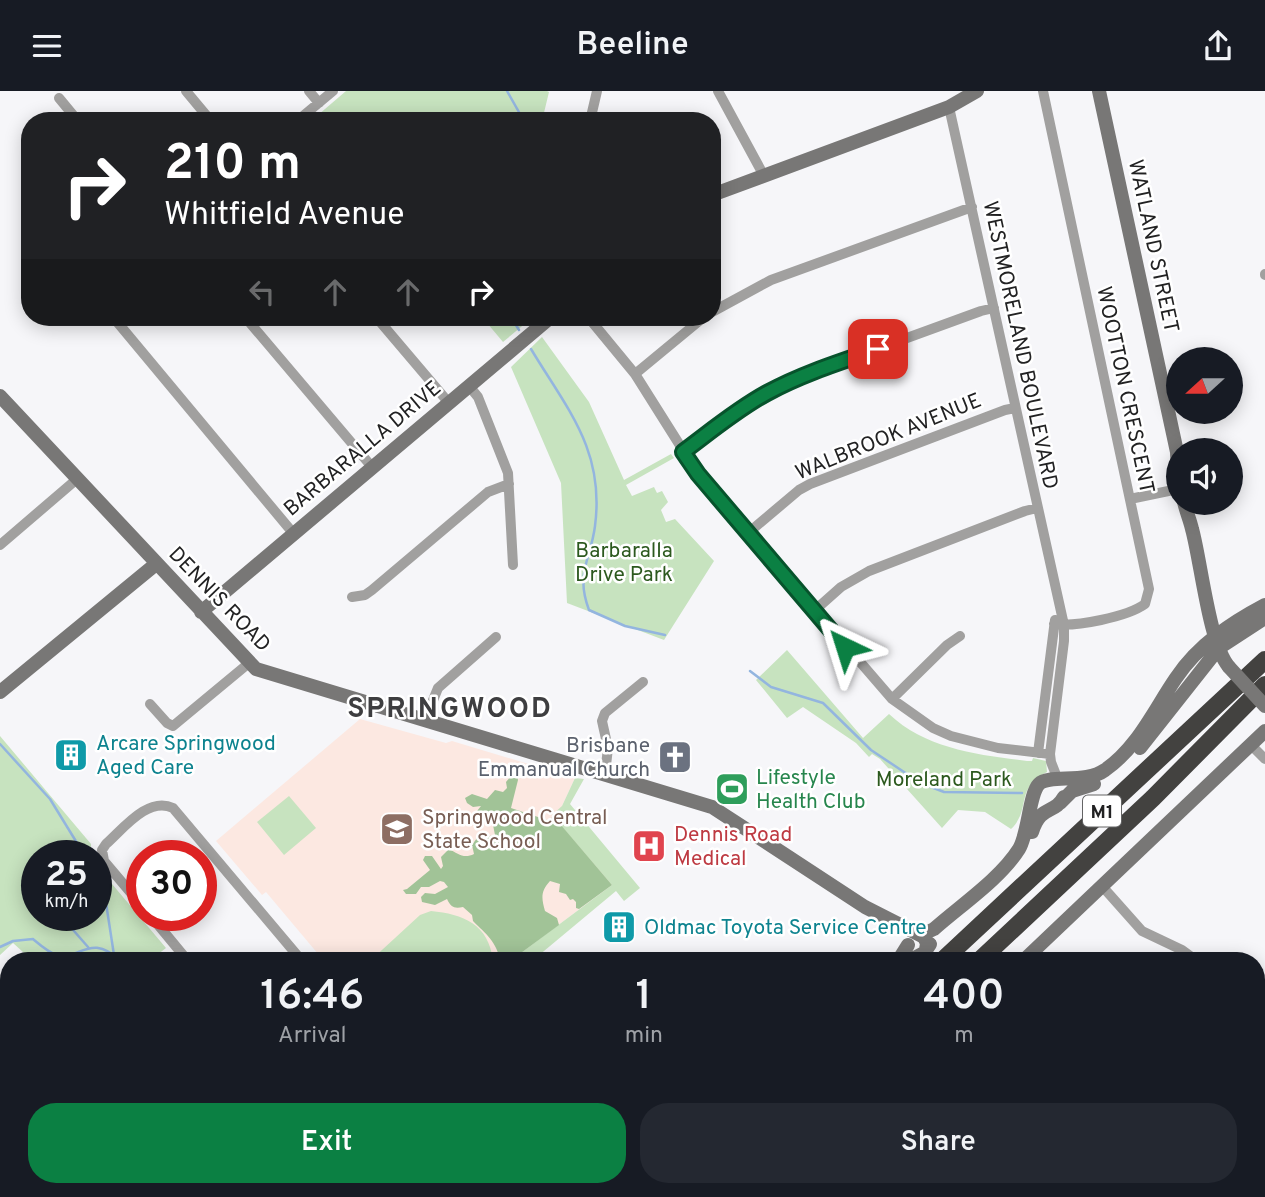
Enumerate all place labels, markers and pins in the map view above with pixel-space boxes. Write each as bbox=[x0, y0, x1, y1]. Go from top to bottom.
pin bbox=[848, 319, 908, 379]
place label: Arcare Springwood Aged Care bbox=[96, 731, 276, 782]
place label: Brisbane Emmanual Church bbox=[478, 733, 650, 784]
building icon: Arcare Springwood Aged Care bbox=[52, 736, 90, 774]
church icon: Brisbane Emmanual Church bbox=[656, 738, 694, 776]
place label: Lifestyle Health Club bbox=[756, 765, 865, 816]
sports icon: Lifestyle Health Club bbox=[713, 770, 751, 808]
place label: Springwood Central State School bbox=[422, 805, 607, 856]
school or university icon: Springwood Central State School bbox=[378, 810, 416, 848]
place label: Dennis Road Medical bbox=[674, 822, 792, 873]
hospital icon: Dennis Road Medical bbox=[630, 827, 668, 865]
building icon: Oldmac Toyota Service Centre bbox=[600, 908, 638, 946]
place label: Oldmac Toyota Service Centre bbox=[644, 915, 926, 942]

